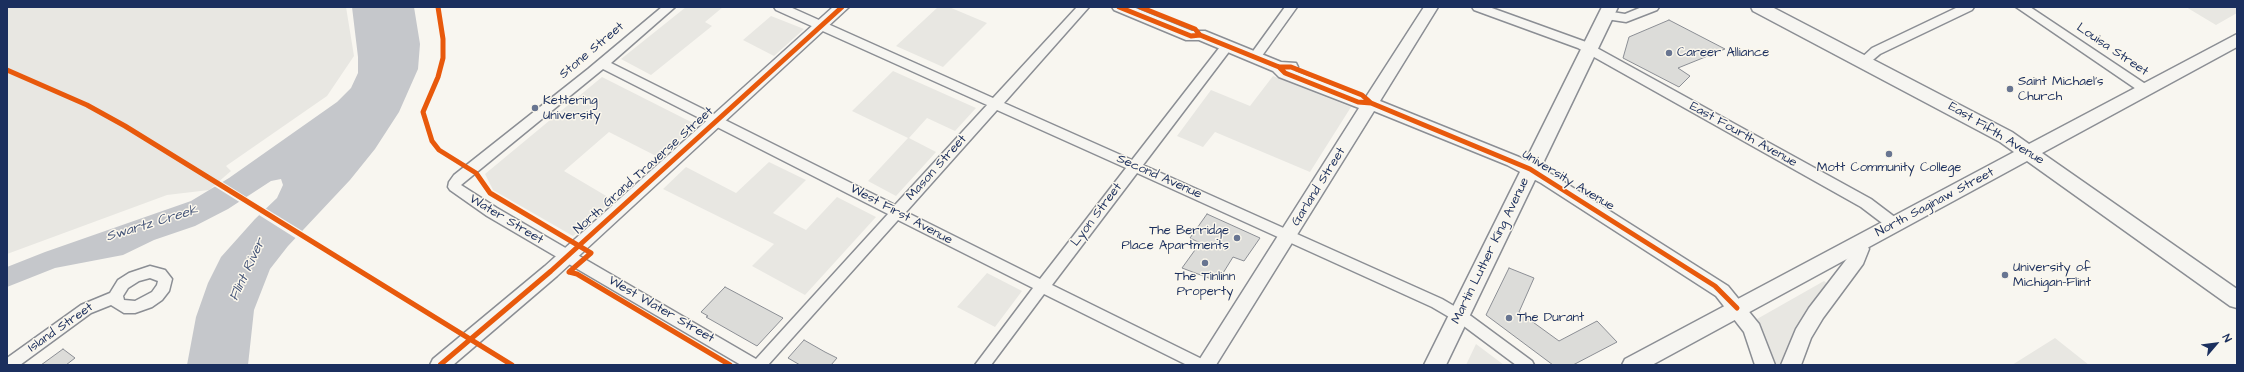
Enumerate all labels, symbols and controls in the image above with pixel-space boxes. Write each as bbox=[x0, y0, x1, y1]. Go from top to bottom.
street label: Stone Street bbox=[556, 19, 628, 83]
street label: Louisa Street bbox=[2073, 20, 2151, 80]
place label: Career Alliance bbox=[1677, 45, 1769, 61]
marker: Career Alliance bbox=[1664, 48, 1674, 58]
place label: Saint Michael's Church bbox=[2018, 74, 2104, 105]
marker: Saint Michael's Church bbox=[2005, 84, 2015, 94]
place label: Kettering University bbox=[543, 93, 601, 124]
street label: East Fourth Avenue bbox=[1687, 99, 1799, 171]
street label: East Fifth Avenue bbox=[1945, 99, 2047, 169]
marker: Kettering University bbox=[530, 103, 540, 113]
street label: North Grand Traverse Street bbox=[571, 104, 717, 238]
street label: Mason Street bbox=[903, 132, 971, 204]
street label: Garland Street bbox=[1289, 145, 1349, 229]
street label: University Avenue bbox=[1519, 147, 1617, 215]
marker: Mott Community College bbox=[1884, 149, 1894, 159]
street label: Second Avenue bbox=[1114, 151, 1204, 203]
place label: Mott Community College bbox=[1817, 160, 1961, 176]
street label: North Saginaw Street bbox=[1873, 165, 1997, 241]
street label: Martin Luther King Avenue bbox=[1449, 175, 1533, 327]
street label: Lyon Street bbox=[1068, 180, 1126, 250]
street label: West First Avenue bbox=[847, 181, 955, 249]
street label: Water Street bbox=[466, 192, 546, 248]
water label: Swartz Creek bbox=[104, 202, 200, 246]
place label: The Berridge Place Apartments bbox=[1122, 223, 1229, 254]
marker: The Berridge Place Apartments bbox=[1232, 233, 1242, 243]
water label: Flint River bbox=[226, 236, 270, 304]
marker: The Tinlinn Property bbox=[1200, 258, 1210, 268]
place label: University of Michigan-Flint bbox=[2013, 260, 2091, 291]
place label: The Tinlinn Property bbox=[1175, 269, 1235, 300]
marker: University of Michigan-Flint bbox=[2000, 270, 2010, 280]
street label: West Water Street bbox=[605, 273, 717, 347]
street label: Island Street bbox=[26, 300, 96, 356]
place label: The Durant bbox=[1517, 310, 1584, 326]
marker: The Durant bbox=[1504, 313, 1514, 323]
north arrow bbox=[2196, 324, 2236, 364]
text: N bbox=[2219, 332, 2235, 345]

